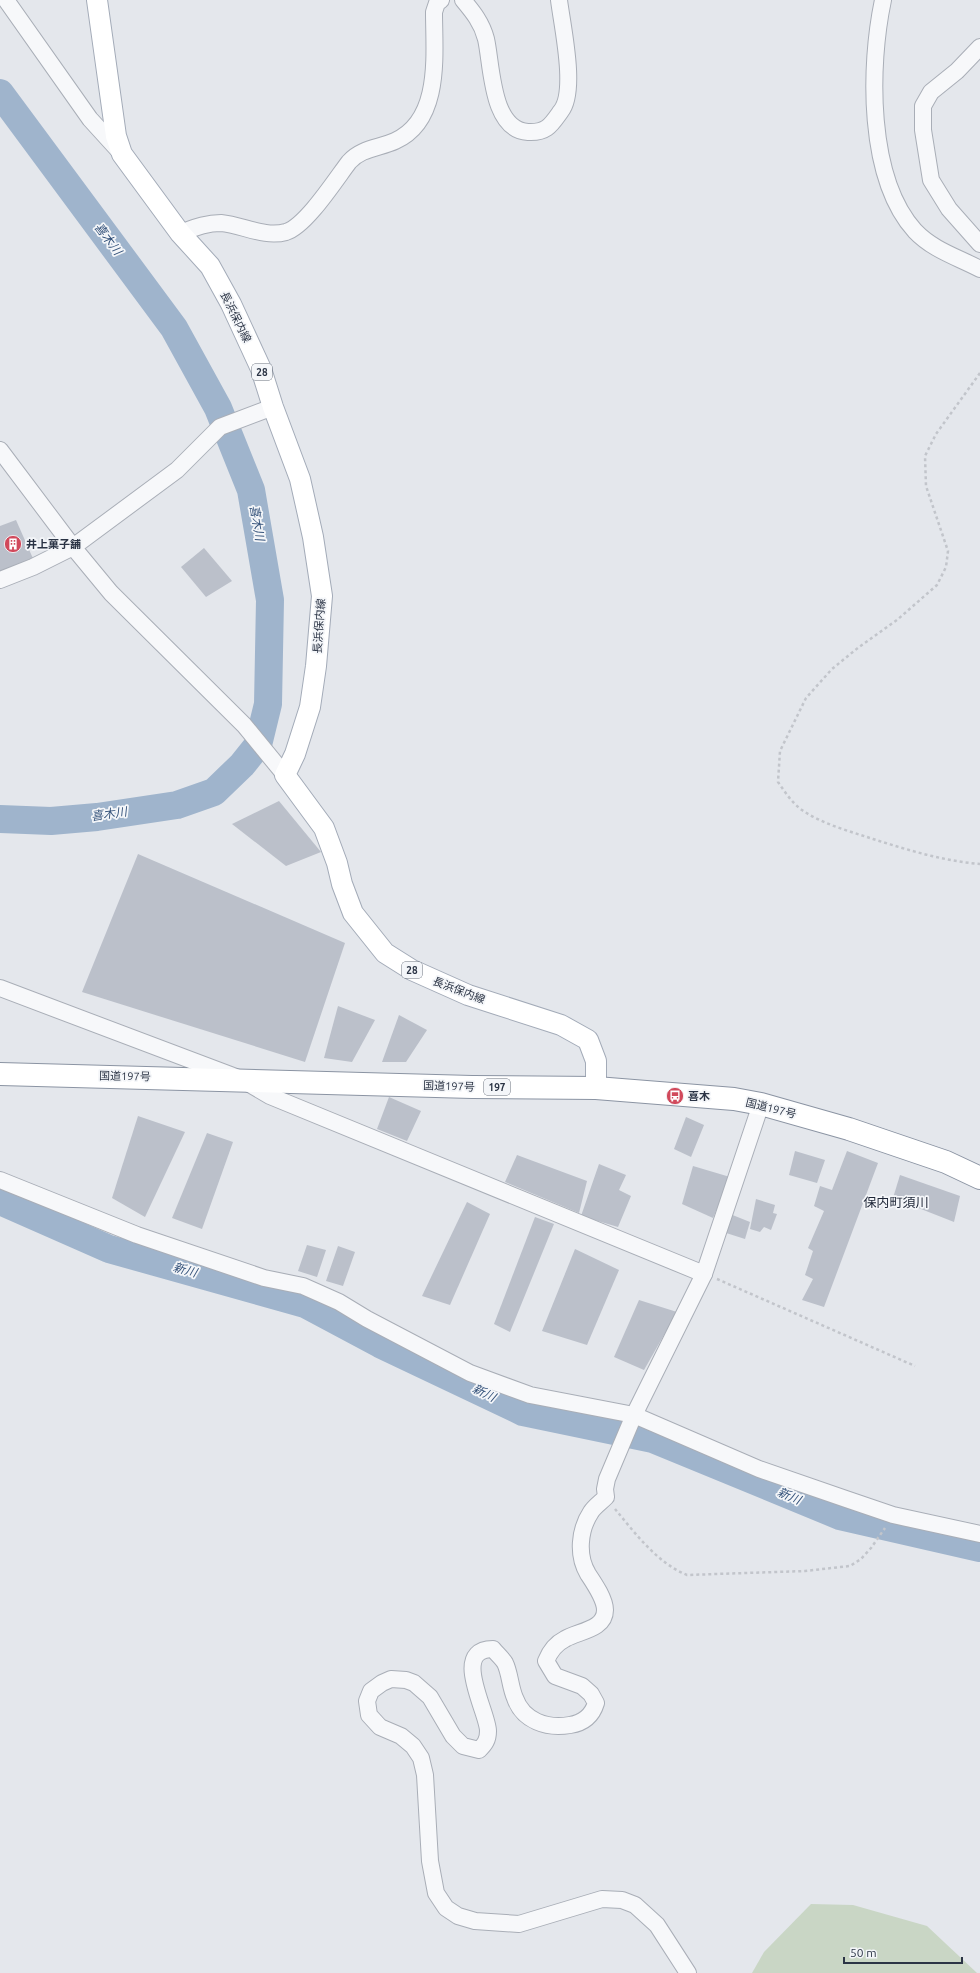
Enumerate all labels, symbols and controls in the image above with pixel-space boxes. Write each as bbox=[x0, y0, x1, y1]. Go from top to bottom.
water label: 喜木川 bbox=[92, 220, 126, 259]
street label: 長浜保内線 bbox=[219, 290, 253, 344]
road number: 28 bbox=[252, 364, 272, 380]
water label: 喜木川 bbox=[248, 504, 267, 544]
building icon: 井上菓子舗 bbox=[3, 534, 23, 554]
place label: 井上菓子舗 bbox=[26, 538, 81, 550]
street label: 長浜保内線 bbox=[311, 598, 327, 654]
water label: 喜木川 bbox=[90, 804, 130, 822]
road number: 28 bbox=[402, 962, 422, 978]
street label: 長浜保内線 bbox=[431, 975, 487, 1005]
street label: 国道197号 bbox=[99, 1070, 151, 1082]
street label: 国道197号 bbox=[423, 1079, 475, 1093]
road number: 197 bbox=[484, 1079, 510, 1095]
bus stop icon: 喜木 bbox=[665, 1086, 685, 1106]
place label: 喜木 bbox=[688, 1090, 710, 1102]
street label: 国道197号 bbox=[745, 1096, 797, 1120]
district label: 保内町須川 bbox=[863, 1195, 929, 1209]
water label: 新川 bbox=[172, 1260, 200, 1280]
water label: 新川 bbox=[471, 1381, 500, 1405]
water label: 新川 bbox=[776, 1485, 805, 1507]
scale bar bbox=[844, 1939, 962, 1965]
text: 50 m bbox=[850, 1946, 877, 1959]

